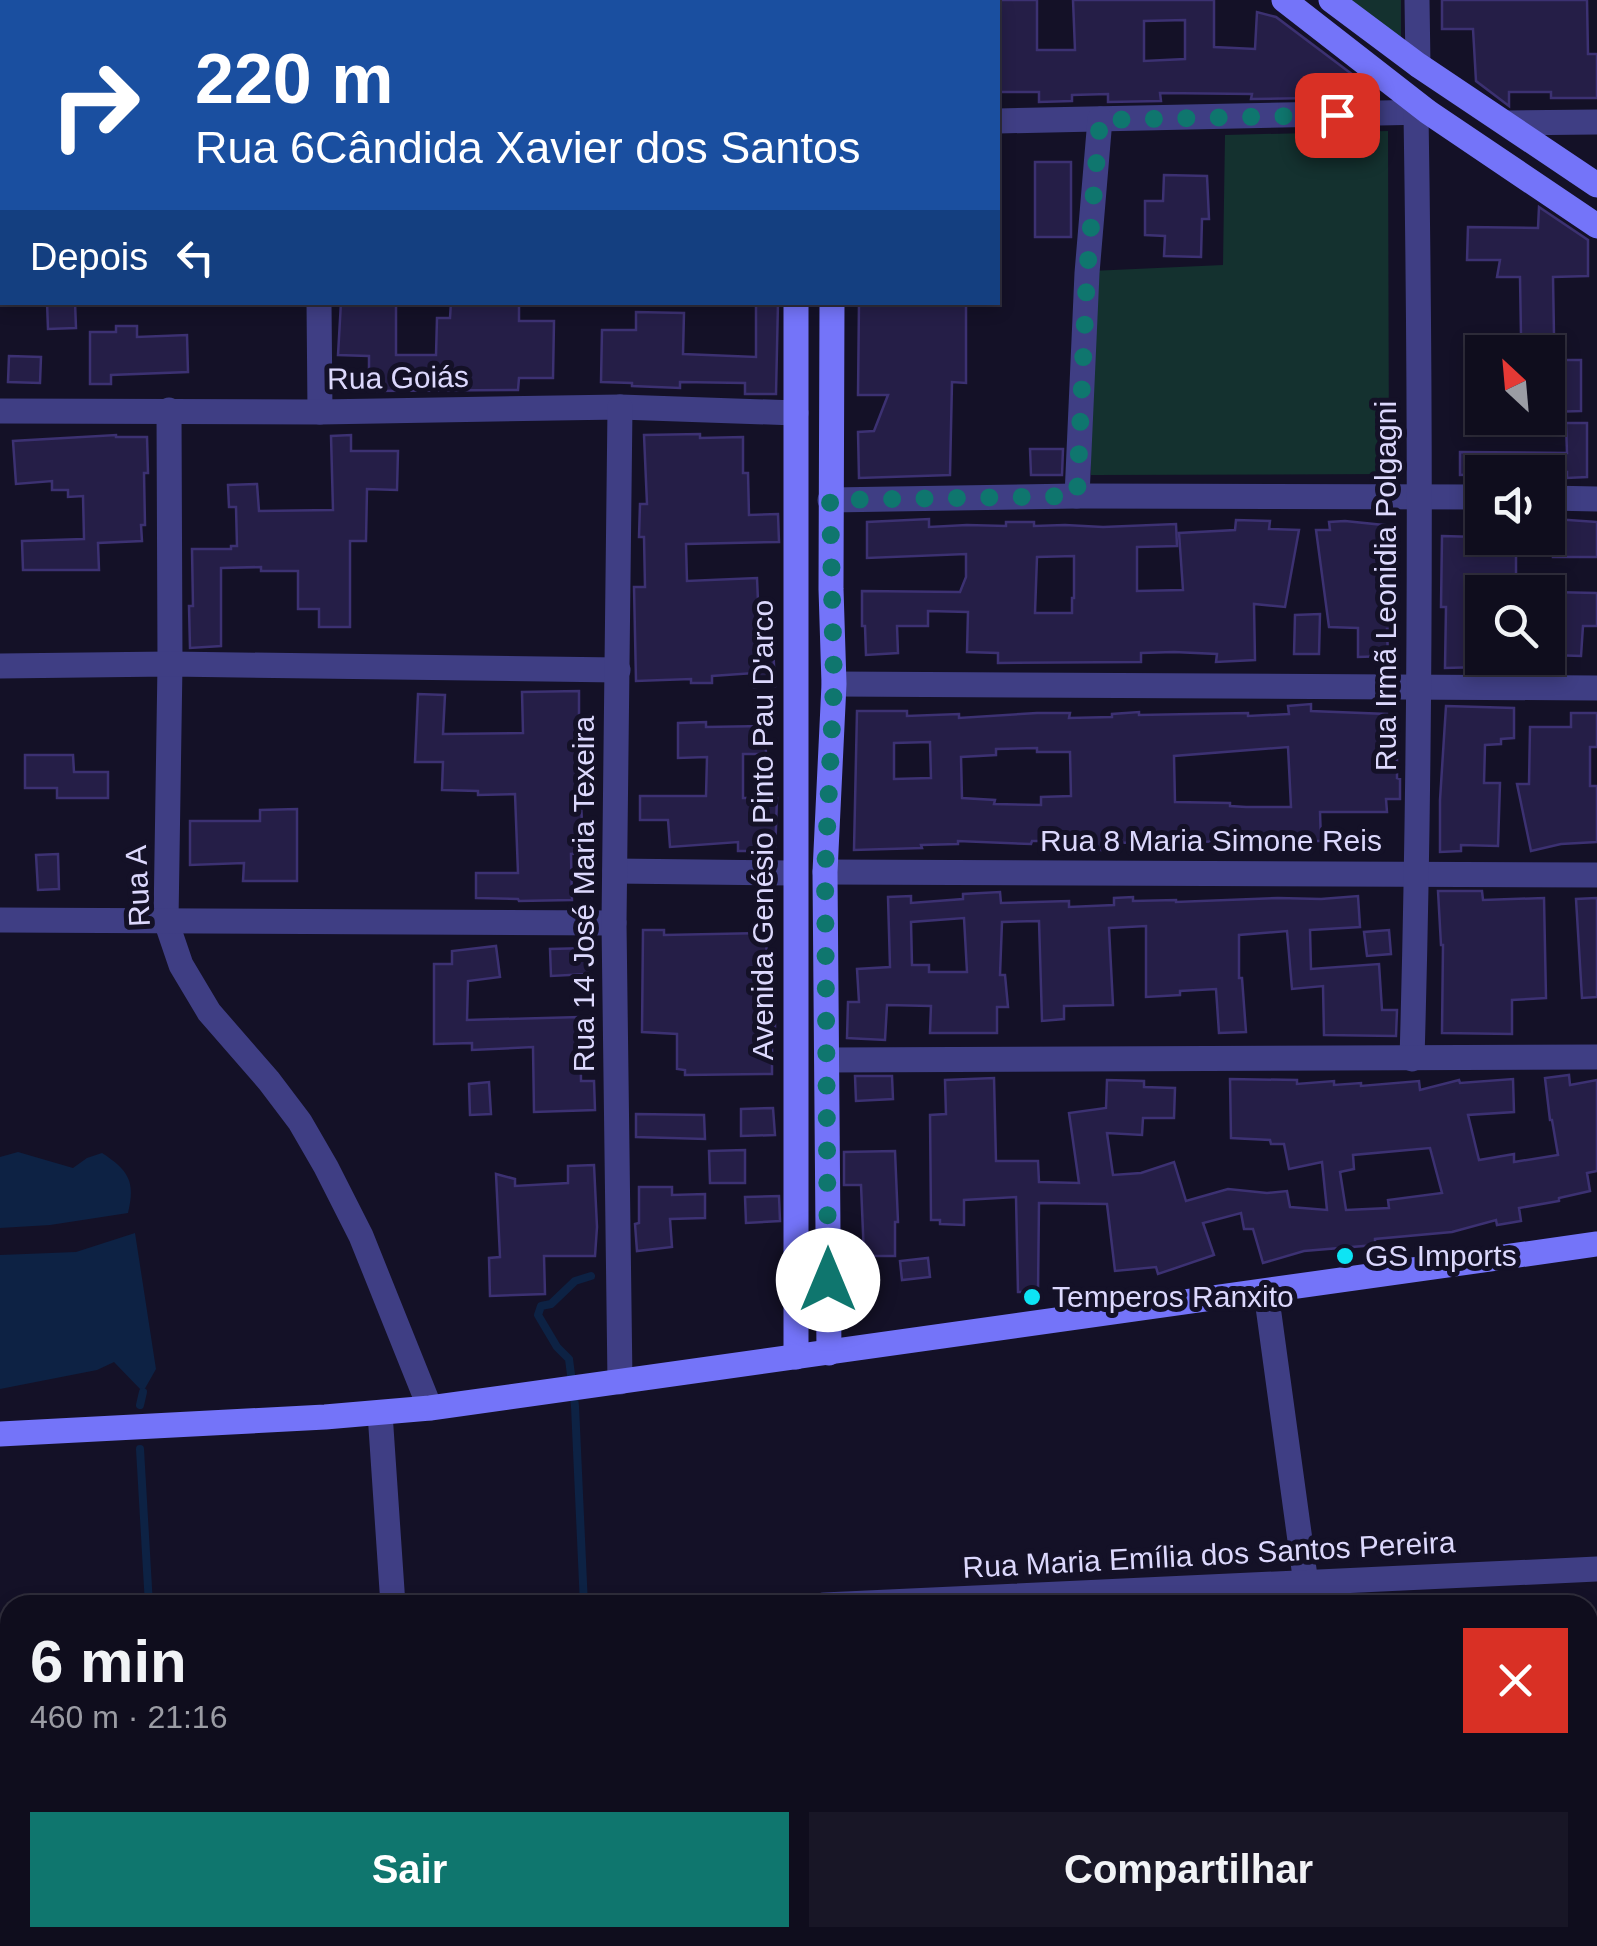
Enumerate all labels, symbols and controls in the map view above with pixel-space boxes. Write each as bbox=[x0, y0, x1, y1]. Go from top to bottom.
icon: right bbox=[30, 40, 160, 170]
text: 220 m bbox=[195, 40, 393, 118]
pin bbox=[1295, 73, 1380, 158]
icon: arrive bbox=[1310, 88, 1365, 143]
text: Rua 6Cândida Xavier dos Santos bbox=[195, 122, 860, 173]
icon: left bbox=[168, 230, 223, 285]
text: Depois bbox=[30, 236, 148, 278]
north arrow bbox=[1465, 335, 1565, 435]
map controls bbox=[1465, 335, 1565, 675]
street label: Rua Goiás bbox=[327, 360, 469, 395]
street label: Rua Irmã Leonidia Polgagni bbox=[1369, 401, 1402, 771]
button: sound bbox=[1465, 455, 1565, 555]
button: search bbox=[1465, 575, 1565, 675]
street label: Avenida Genésio Pinto Pau D'arco bbox=[746, 600, 779, 1060]
street label: Rua 14 José Maria Texeira bbox=[567, 716, 600, 1072]
street label: Rua 8 Maria Simone Reis bbox=[1040, 824, 1382, 857]
street label: Rua A bbox=[119, 844, 156, 928]
position arrow bbox=[776, 1228, 880, 1332]
place label: GS Imports bbox=[1365, 1239, 1517, 1272]
marker: GS Imports bbox=[1334, 1245, 1356, 1267]
place label: Temperos Ranxito bbox=[1052, 1280, 1294, 1313]
marker: Temperos Ranxito bbox=[1021, 1286, 1043, 1308]
street label: Rua Maria Emília dos Santos Pereira bbox=[962, 1525, 1457, 1584]
text: 6 min bbox=[30, 1628, 187, 1695]
button: close bbox=[1463, 1628, 1568, 1733]
text: 460 m · 21:16 bbox=[30, 1699, 227, 1735]
button: Sair bbox=[30, 1812, 789, 1927]
button: Compartilhar bbox=[809, 1812, 1568, 1927]

